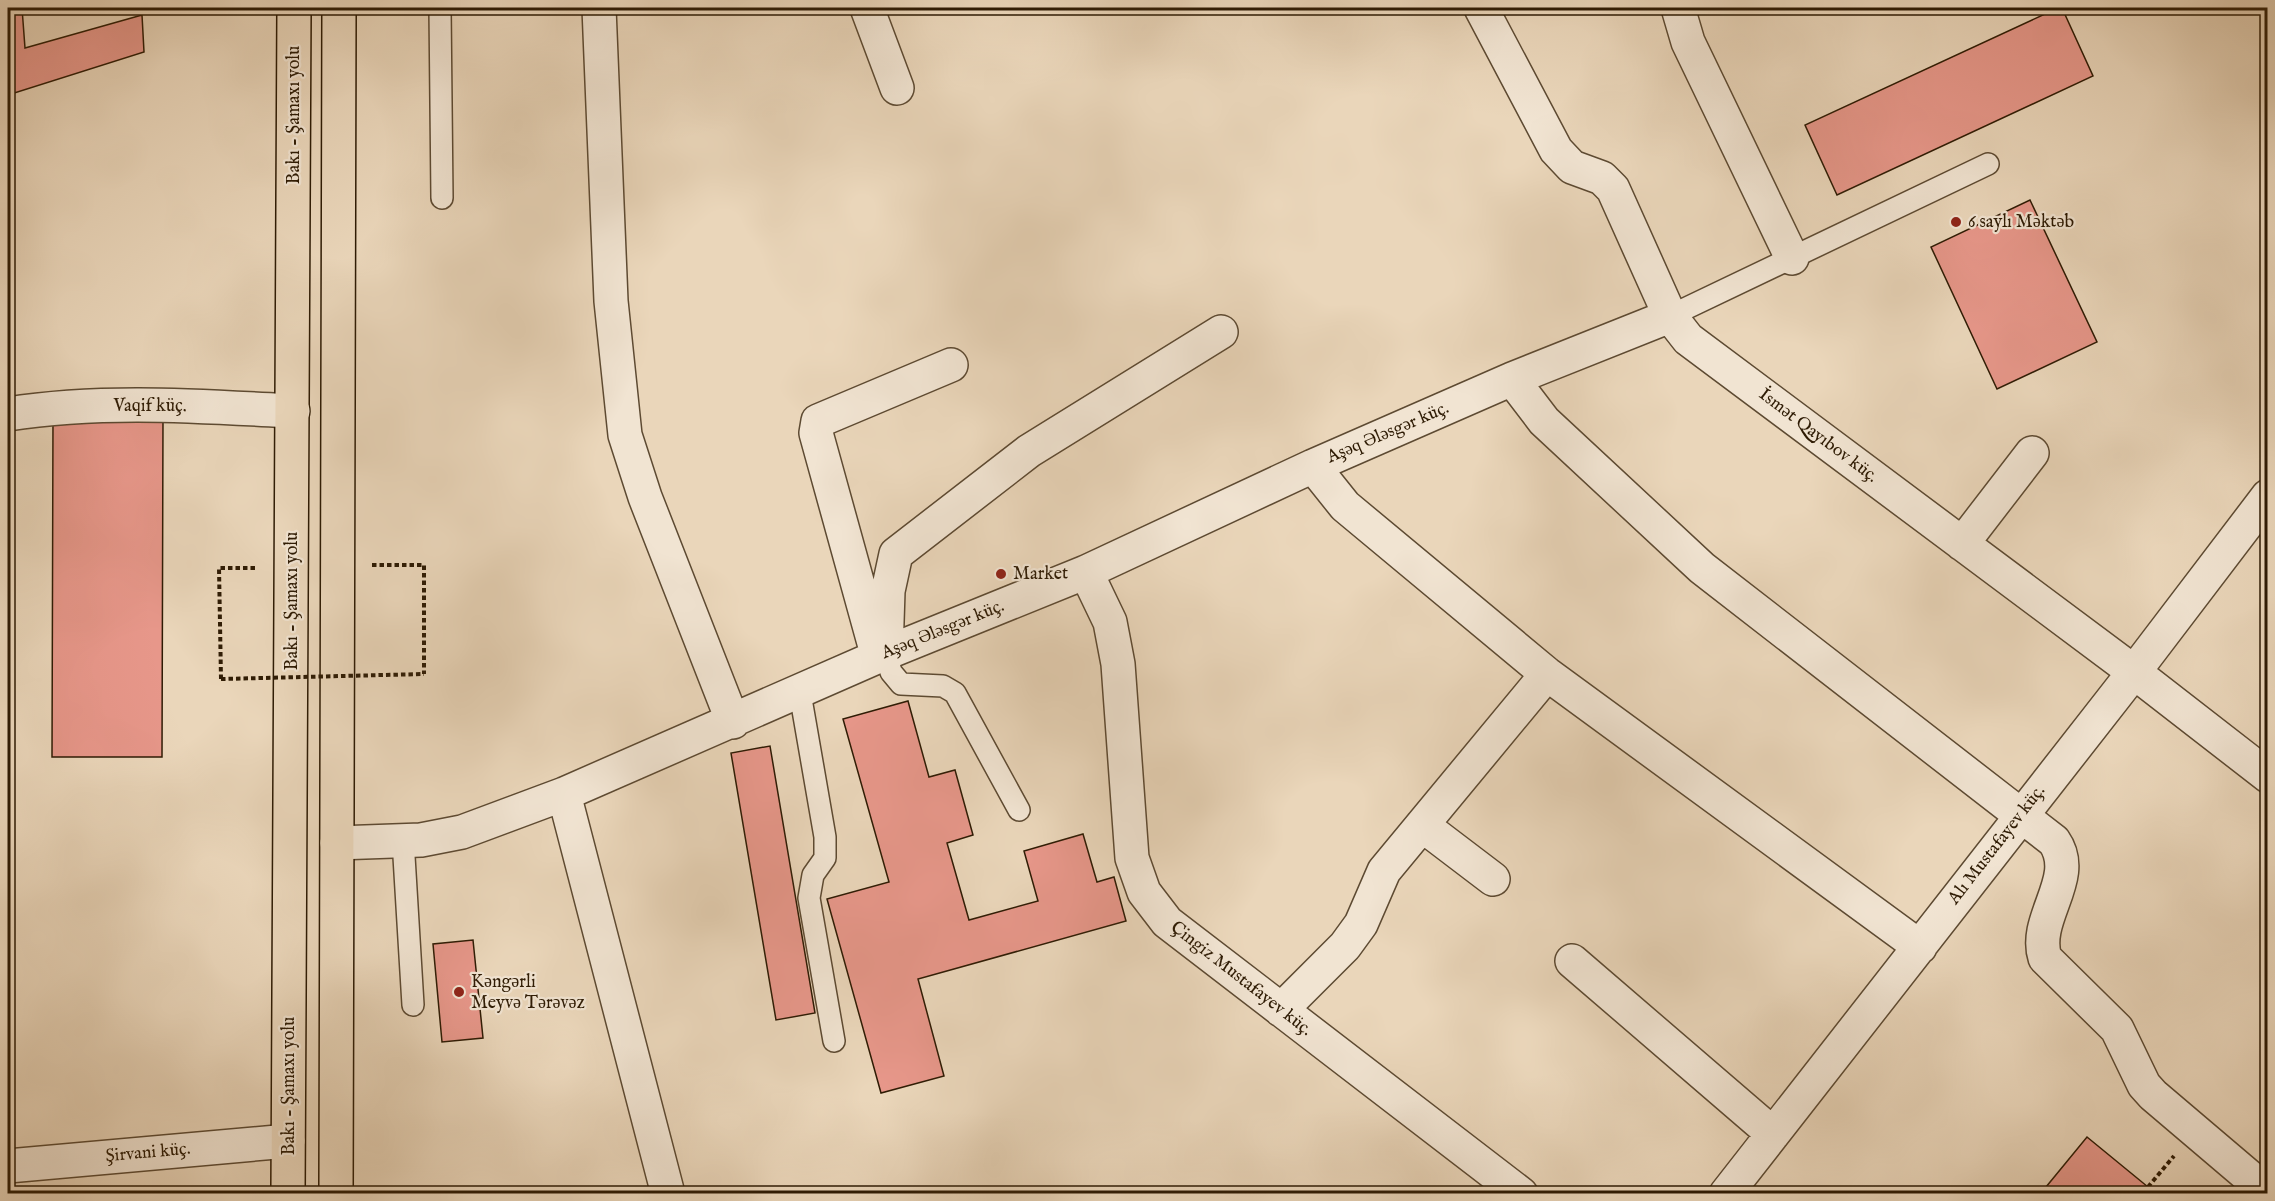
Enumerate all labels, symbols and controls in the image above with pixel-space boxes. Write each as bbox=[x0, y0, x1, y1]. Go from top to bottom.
street label: Bakı - Şamaxı yolu bbox=[283, 46, 306, 184]
place label: 6 saylı Məktəb bbox=[1968, 211, 2075, 234]
marker: 6 saylı Məktəb bbox=[1949, 215, 1963, 229]
street label: İsmət Qayıbov küç. bbox=[1754, 383, 1883, 488]
street label: Vaqif küç. bbox=[112, 395, 187, 418]
street label: Aşəq Ələsgər küç. bbox=[1323, 397, 1453, 469]
street label: Bakı - Şamaxı yolu bbox=[281, 532, 304, 670]
place label: Market bbox=[1013, 563, 1068, 586]
marker: Market bbox=[994, 567, 1008, 581]
street label: Aşəq Ələsgər küç. bbox=[877, 595, 1008, 665]
street label: Alı Mustafayev küç. bbox=[1942, 781, 2051, 910]
street label: Çingiz Mustafayev küç. bbox=[1165, 916, 1317, 1042]
place label: Kəngərli Meyvə Tərəvəz bbox=[471, 971, 585, 1015]
marker: Kəngərli Meyvə Tərəvəz bbox=[452, 985, 466, 999]
street label: Bakı - Şamaxı yolu bbox=[278, 1017, 301, 1155]
street label: Şirvani küç. bbox=[105, 1138, 191, 1168]

